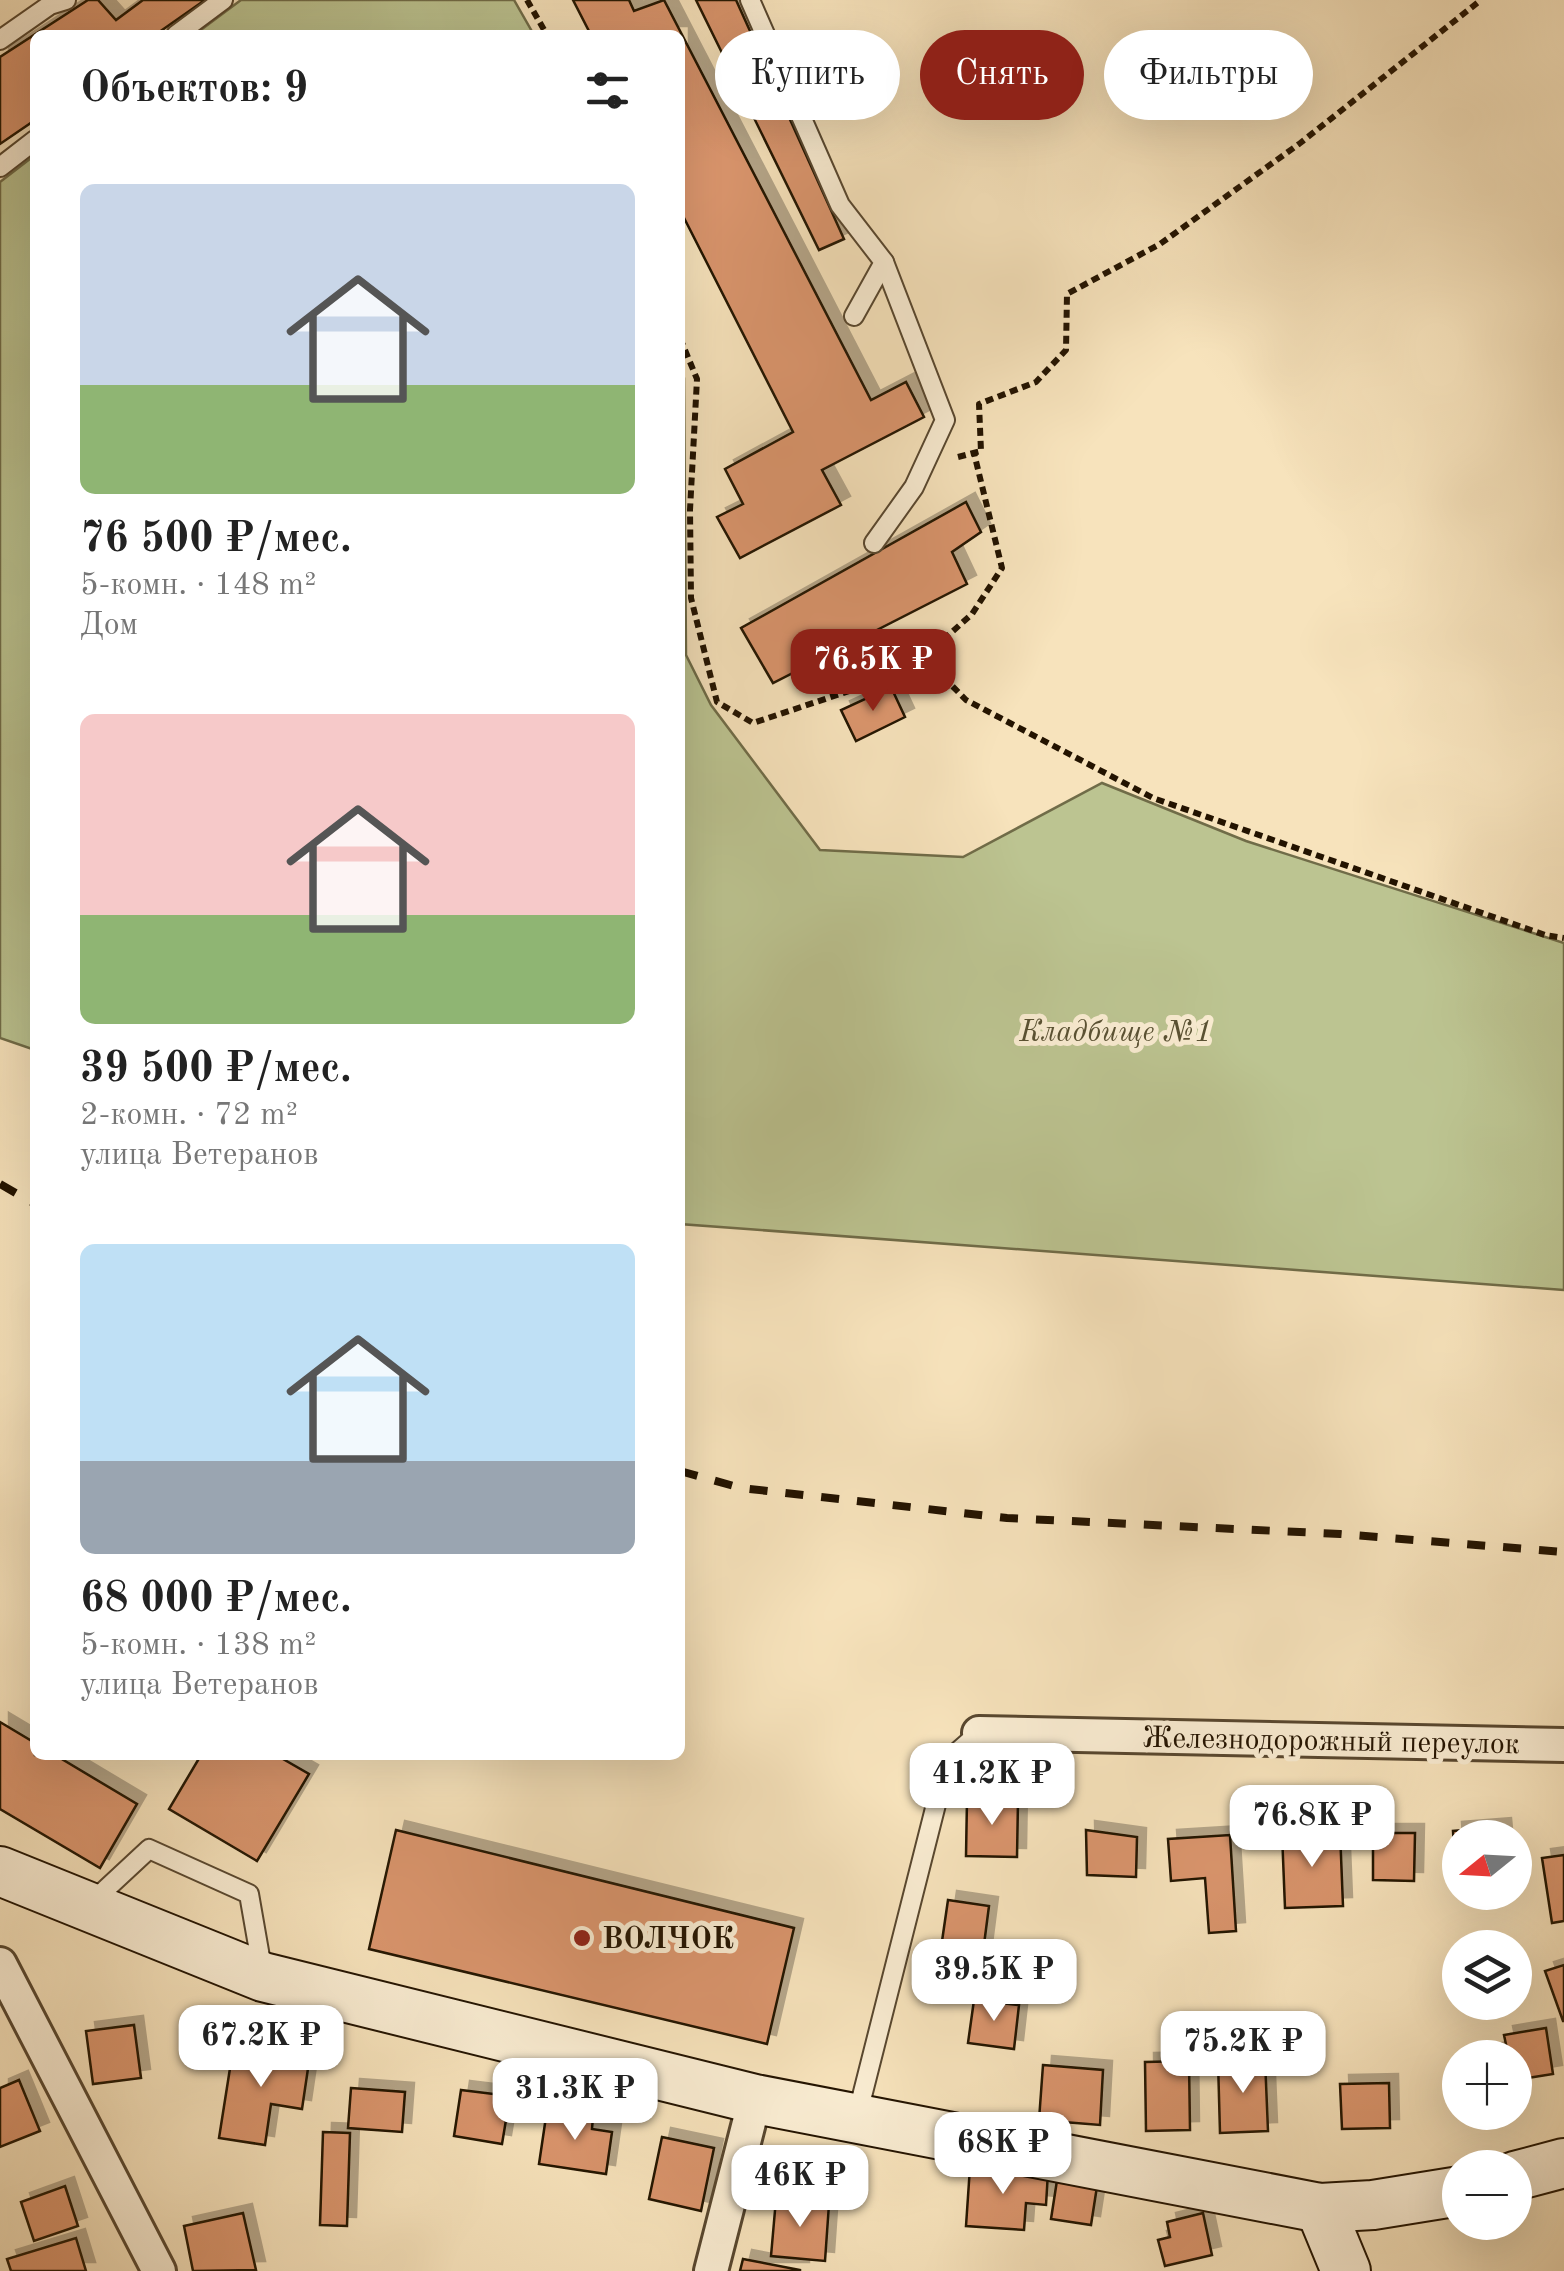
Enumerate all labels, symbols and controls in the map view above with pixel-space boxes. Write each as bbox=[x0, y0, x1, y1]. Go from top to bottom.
chip: Купить bbox=[715, 30, 900, 120]
chip: Снять bbox=[920, 30, 1084, 120]
chip: Фильтры bbox=[1104, 30, 1313, 120]
icon: filters bbox=[580, 63, 635, 118]
text: Объектов: 9 bbox=[80, 69, 308, 111]
icon: home bbox=[268, 249, 448, 429]
text: 76 500 ₽/мес. bbox=[80, 519, 352, 561]
text: 5-комн. · 148 m² bbox=[80, 570, 316, 602]
text: Дом bbox=[80, 610, 138, 642]
pin: 76.5K ₽ bbox=[781, 629, 965, 714]
text: 76.5K ₽ bbox=[813, 645, 933, 677]
icon: home bbox=[268, 779, 448, 959]
park label: Кладбище №1 bbox=[1018, 1018, 1213, 1048]
text: 39 500 ₽/мес. bbox=[80, 1049, 352, 1091]
text: 2-комн. · 72 m² bbox=[80, 1100, 298, 1132]
text: улица Ветеранов bbox=[80, 1140, 319, 1172]
icon: home bbox=[268, 1309, 448, 1489]
text: 68 000 ₽/мес. bbox=[80, 1579, 352, 1621]
text: 5-комн. · 138 m² bbox=[80, 1630, 316, 1662]
text: улица Ветеранов bbox=[80, 1670, 319, 1702]
street label: Железнодорожный переулок bbox=[1142, 1724, 1520, 1760]
pin: 41.2K ₽ bbox=[900, 1743, 1084, 1828]
text: 41.2K ₽ bbox=[932, 1759, 1052, 1791]
pin: 76.8K ₽ bbox=[1220, 1785, 1404, 1870]
text: 76.8K ₽ bbox=[1252, 1801, 1372, 1833]
north arrow bbox=[1442, 1820, 1532, 1910]
map controls bbox=[1442, 1820, 1532, 2240]
place label: ВОЛЧОК bbox=[602, 1925, 734, 1955]
marker: ВОЛЧОК bbox=[571, 1927, 593, 1949]
button: layers bbox=[1442, 1930, 1532, 2020]
pin: 39.5K ₽ bbox=[902, 1939, 1086, 2024]
text: 39.5K ₽ bbox=[934, 1955, 1054, 1987]
pin: 67.2K ₽ bbox=[169, 2005, 353, 2090]
pin: 75.2K ₽ bbox=[1151, 2011, 1335, 2096]
text: 67.2K ₽ bbox=[201, 2021, 321, 2053]
text: 75.2K ₽ bbox=[1183, 2027, 1303, 2059]
button: + bbox=[1442, 2040, 1532, 2130]
pin: 31.3K ₽ bbox=[483, 2058, 667, 2143]
text: 31.3K ₽ bbox=[515, 2074, 635, 2106]
pin: 68K ₽ bbox=[933, 2112, 1073, 2197]
text: 68K ₽ bbox=[956, 2128, 1050, 2160]
pin: 46K ₽ bbox=[730, 2145, 870, 2230]
button: − bbox=[1442, 2150, 1532, 2240]
text: 46K ₽ bbox=[753, 2161, 847, 2193]

